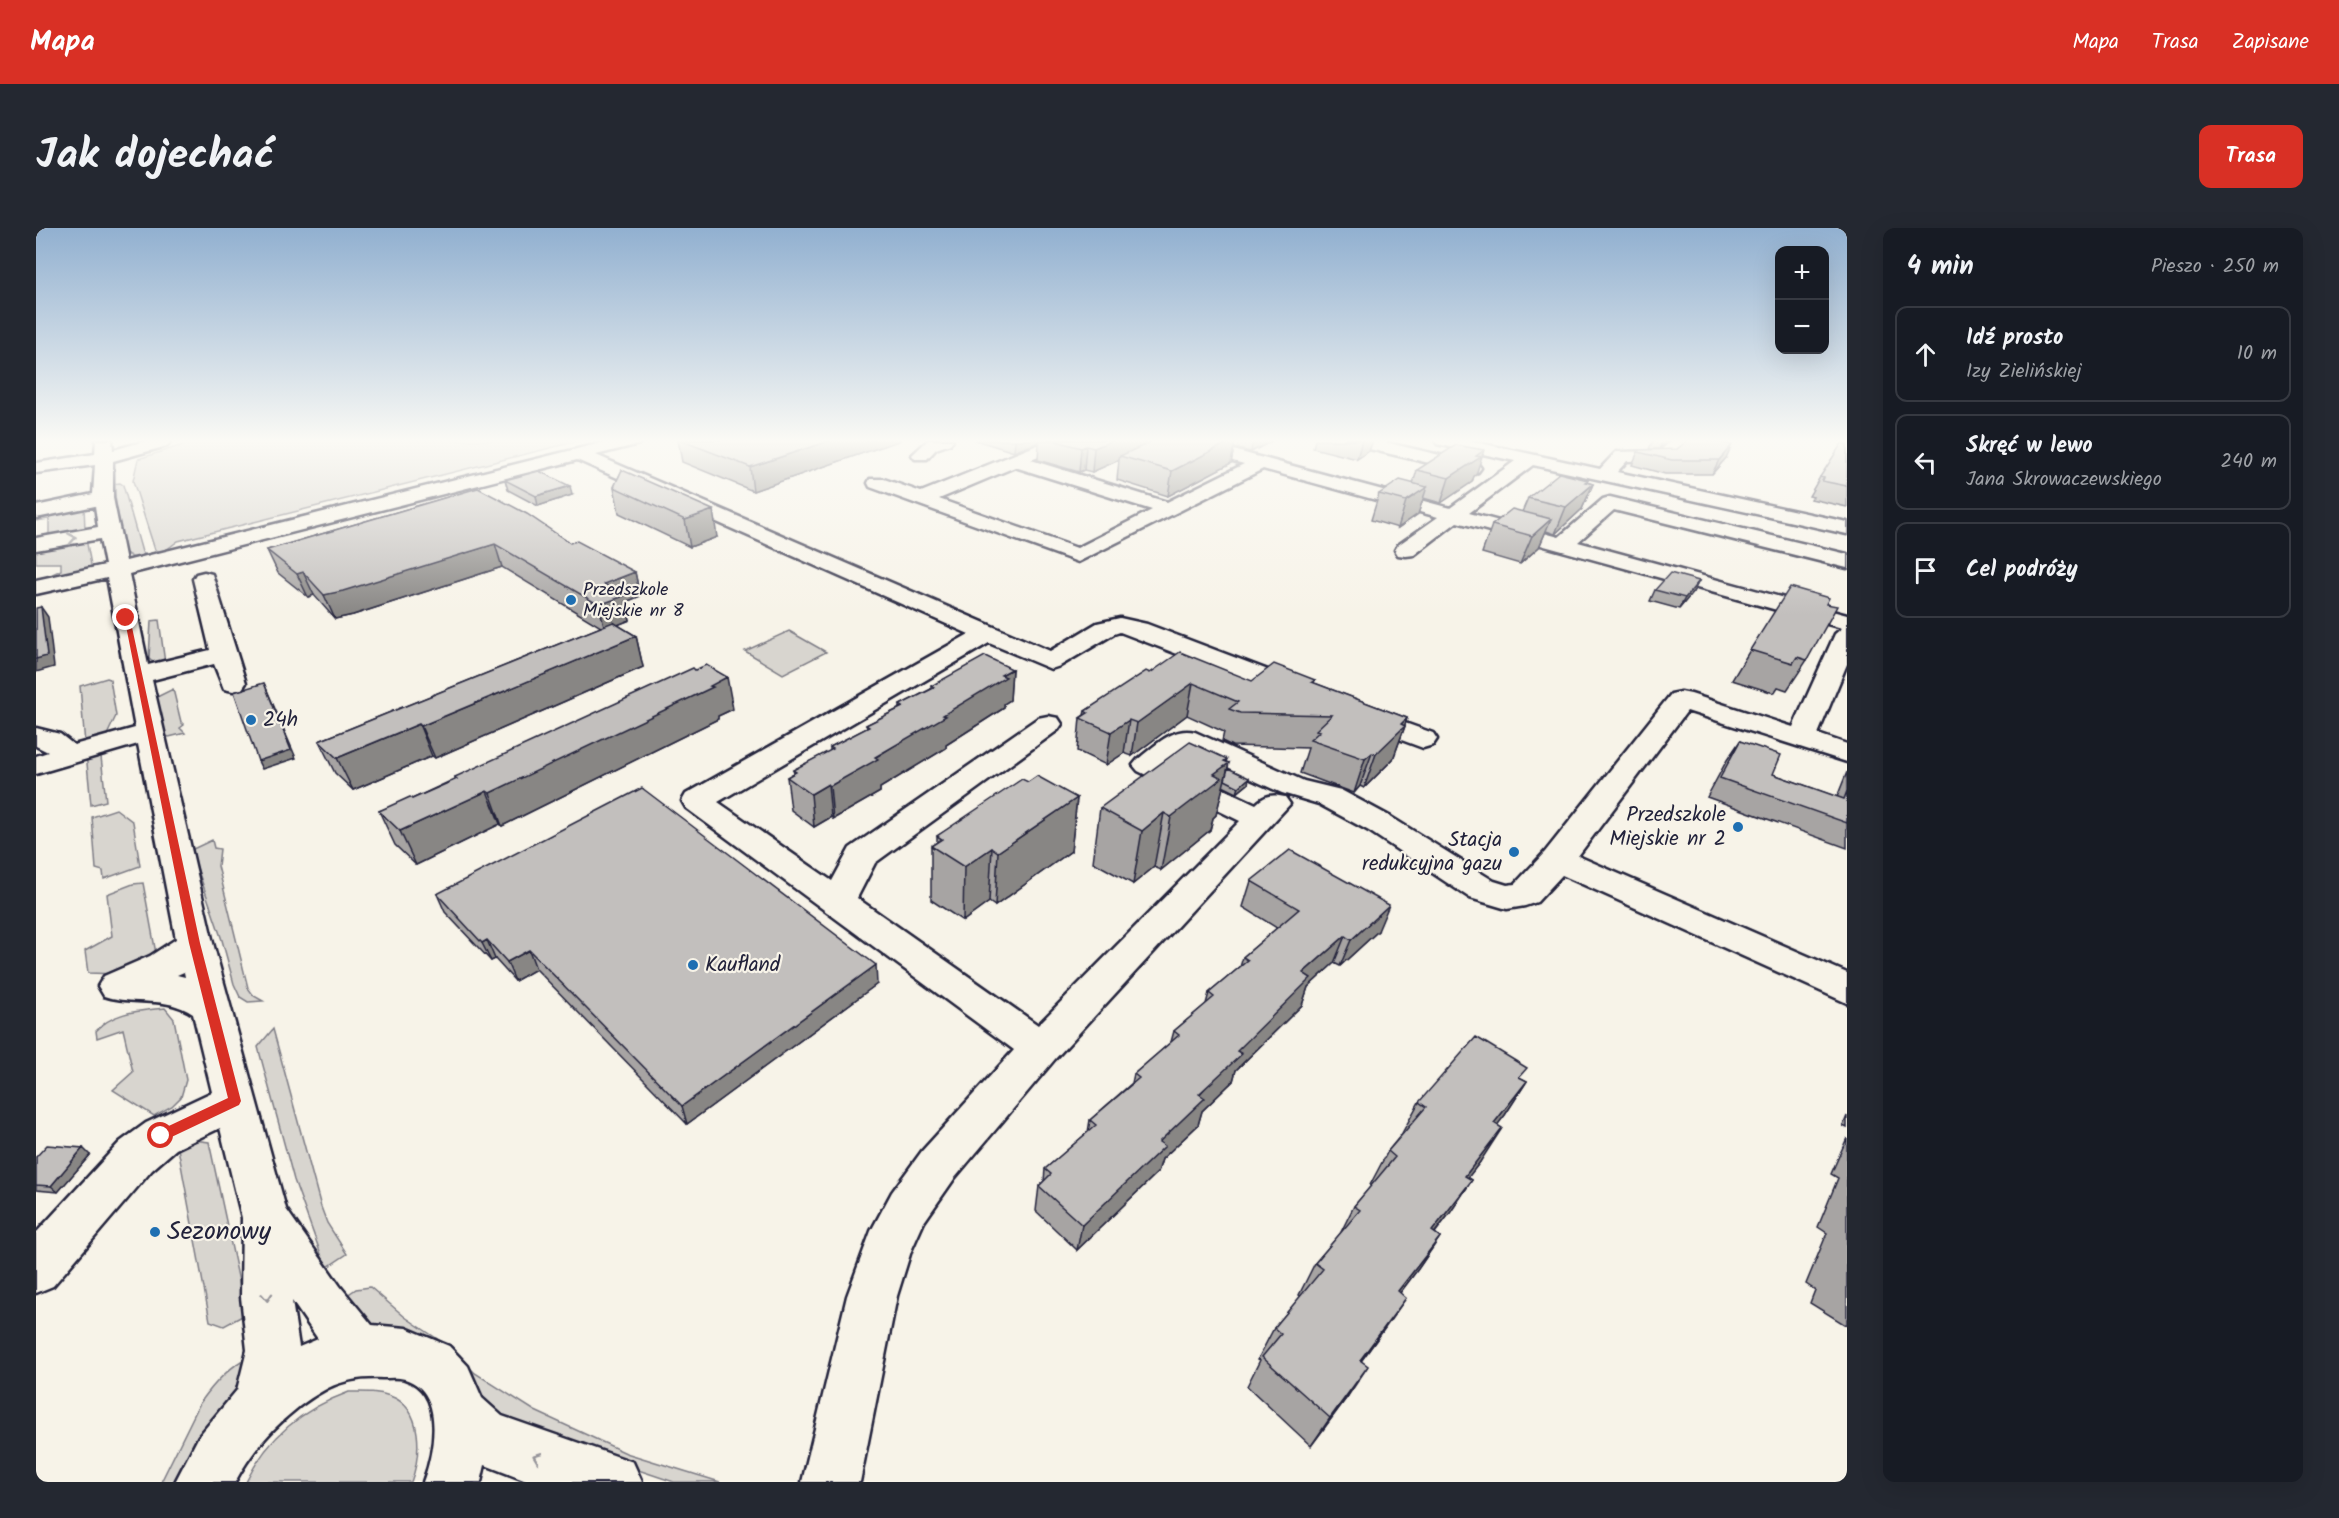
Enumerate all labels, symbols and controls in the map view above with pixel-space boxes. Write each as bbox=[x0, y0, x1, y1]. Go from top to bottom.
text: Mapa bbox=[30, 20, 95, 65]
text: Mapa bbox=[2073, 26, 2119, 59]
text: Trasa bbox=[2152, 26, 2199, 59]
text: Zapisane bbox=[2232, 26, 2309, 59]
text: Jak dojechać bbox=[36, 123, 274, 190]
button: Trasa bbox=[2199, 125, 2303, 188]
map controls bbox=[1775, 246, 1829, 354]
button: + bbox=[1775, 246, 1829, 300]
text: 4 min bbox=[1907, 246, 1974, 288]
text: Pieszo · 250 m bbox=[2151, 251, 2279, 283]
button: − bbox=[1775, 300, 1829, 354]
text: Idź prosto bbox=[1966, 321, 2063, 356]
icon: ahead bbox=[1909, 338, 1942, 371]
text: 10 m bbox=[2237, 338, 2277, 370]
text: Izy Zielińskiej bbox=[1966, 356, 2082, 388]
text: Skręć w lewo bbox=[1966, 429, 2093, 464]
icon: left bbox=[1909, 446, 1942, 479]
text: 240 m bbox=[2220, 446, 2277, 478]
text: Jana Skrowaczewskiego bbox=[1966, 464, 2162, 496]
one-way arrow bbox=[67, 532, 77, 544]
text: Cel podróży bbox=[1966, 553, 2078, 588]
icon: arrive bbox=[1909, 554, 1942, 587]
place label: Przedszkole Miejskie nr 8 bbox=[583, 576, 684, 626]
marker: Przedszkole Miejskie nr 8 bbox=[564, 593, 578, 607]
route end bbox=[112, 604, 138, 630]
place label: 24h bbox=[263, 704, 298, 737]
marker: 24h bbox=[244, 713, 258, 727]
place label: Przedszkole Miejskie nr 2 bbox=[1609, 799, 1727, 856]
marker: Przedszkole Miejskie nr 2 bbox=[1731, 820, 1745, 834]
place label: Stacja redukcyjna gazu bbox=[1362, 824, 1502, 881]
marker: Stacja redukcyjna gazu bbox=[1507, 845, 1521, 859]
place label: Kaufland bbox=[705, 949, 781, 982]
marker: Kaufland bbox=[686, 958, 700, 972]
route start bbox=[147, 1122, 173, 1148]
place label: Sezonowy bbox=[167, 1211, 272, 1253]
marker: Sezonowy bbox=[148, 1225, 162, 1239]
one-way arrow bbox=[260, 1293, 273, 1302]
one-way arrow bbox=[532, 1452, 543, 1465]

